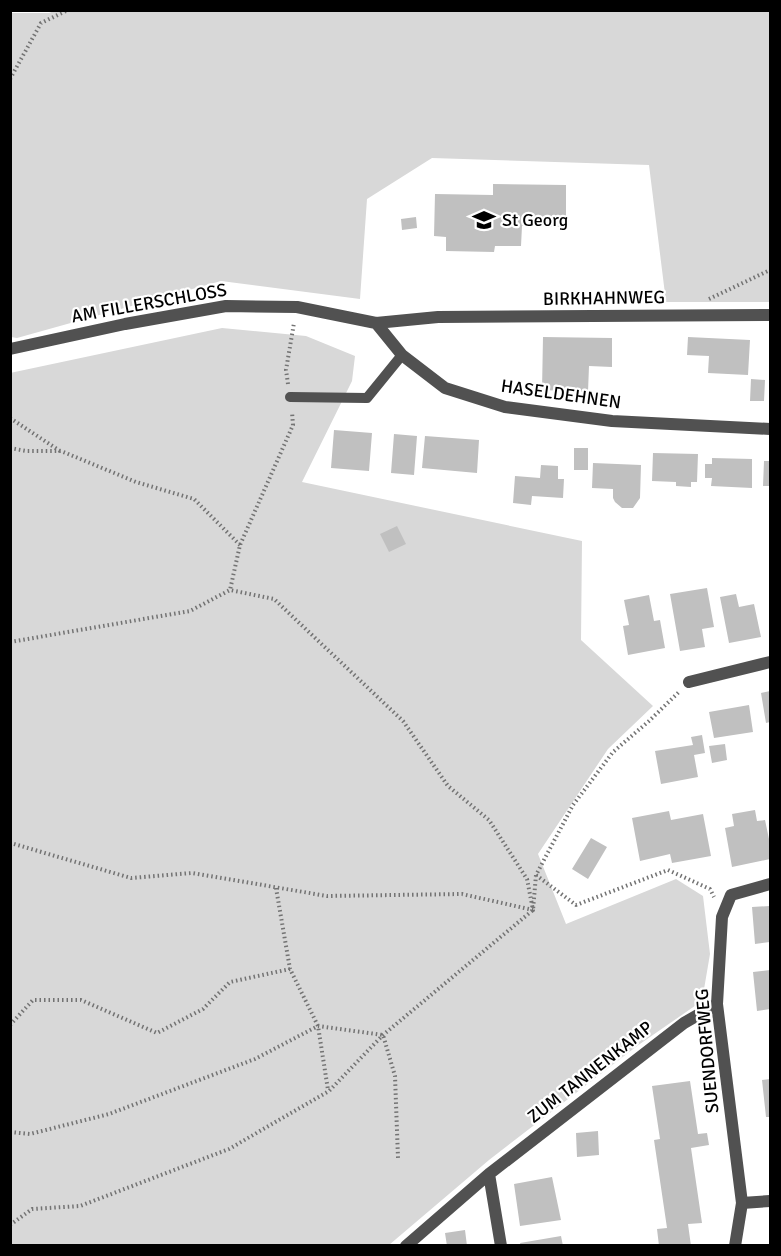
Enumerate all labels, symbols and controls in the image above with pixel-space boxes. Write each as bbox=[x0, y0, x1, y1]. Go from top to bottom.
school or university icon: St Georg bbox=[471, 207, 497, 233]
place label: St Georg bbox=[502, 209, 568, 231]
street label: AM FILLERSCHLOSS bbox=[70, 279, 228, 327]
street label: BIRKHAHNWEG bbox=[543, 286, 665, 310]
street label: HASELDEHNEN bbox=[499, 375, 623, 413]
street label: SUENDORFWEG bbox=[691, 988, 723, 1114]
street label: ZUM TANNENKAMP bbox=[523, 1016, 657, 1128]

